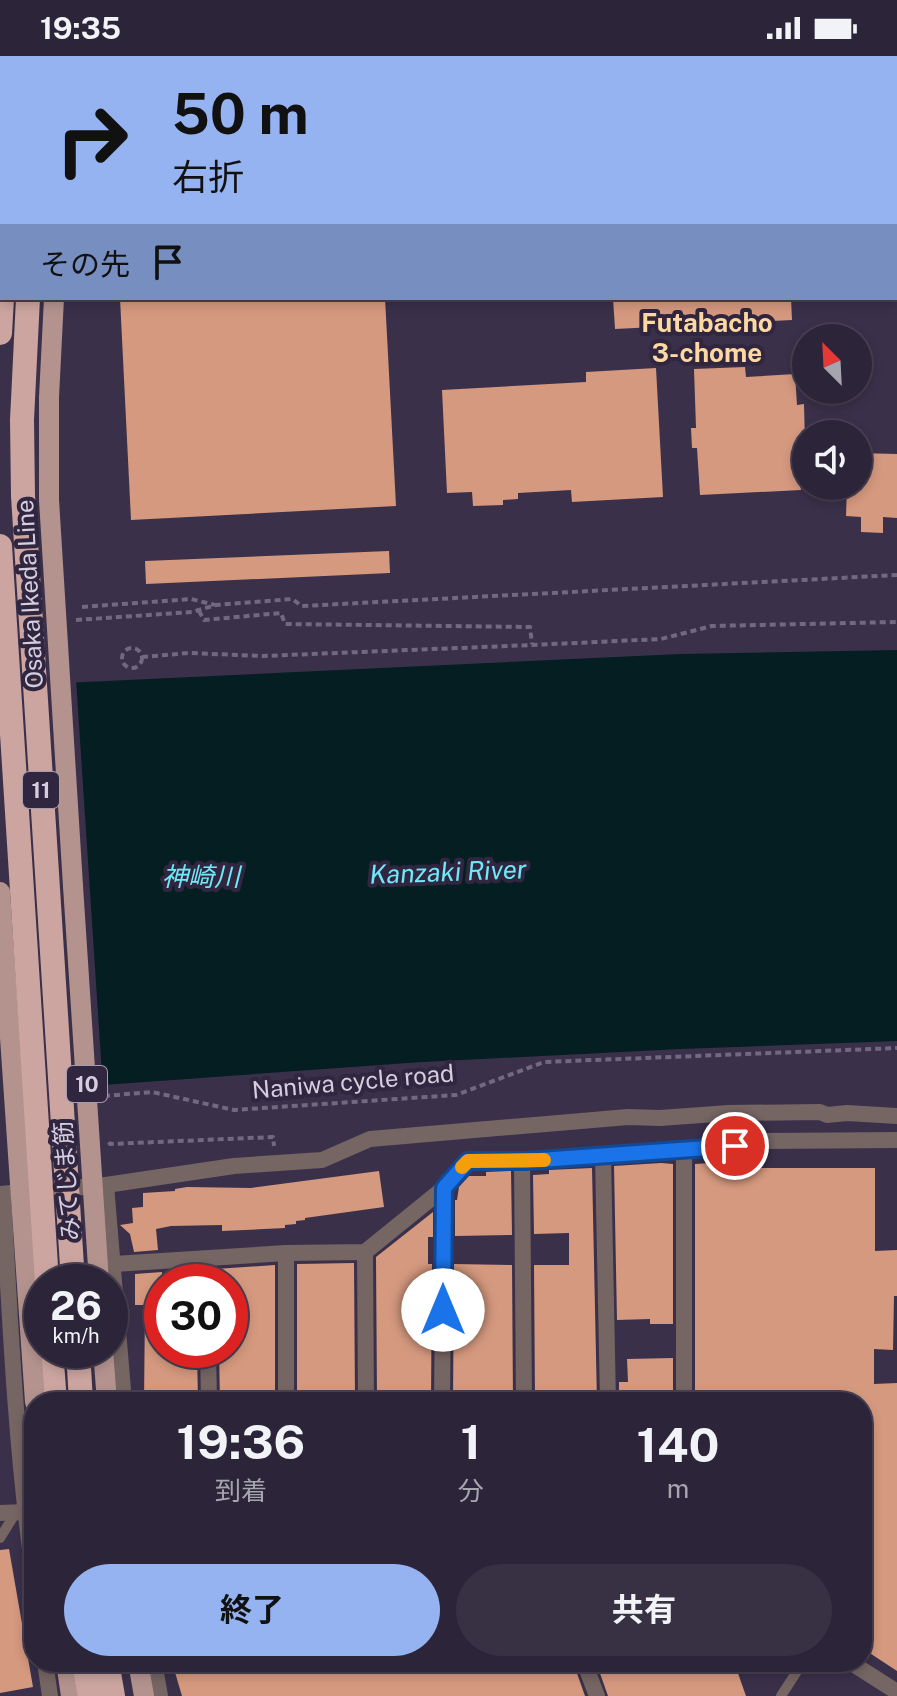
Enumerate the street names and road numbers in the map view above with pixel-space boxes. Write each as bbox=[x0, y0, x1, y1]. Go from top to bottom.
street label: Osaka Ikeda Line bbox=[10, 499, 48, 689]
road number: 11 bbox=[23, 772, 59, 808]
street label: Naniwa cycle road bbox=[251, 1058, 455, 1104]
road number: 10 bbox=[67, 1066, 107, 1102]
street label: みてじま筋 bbox=[48, 1120, 84, 1242]

